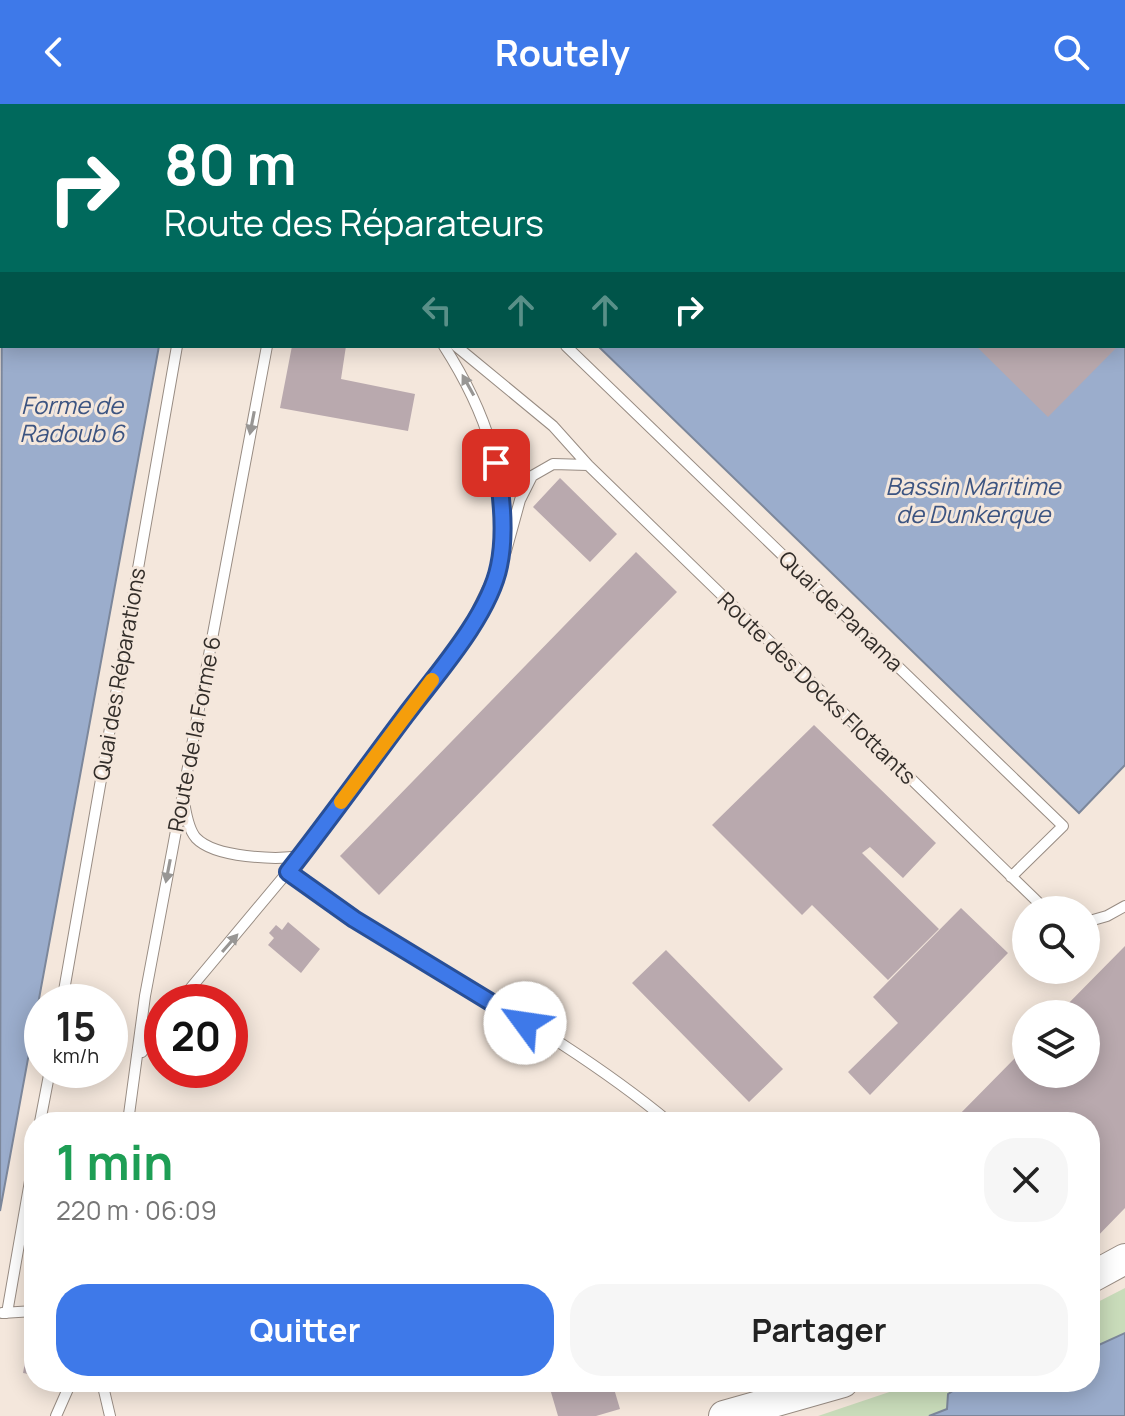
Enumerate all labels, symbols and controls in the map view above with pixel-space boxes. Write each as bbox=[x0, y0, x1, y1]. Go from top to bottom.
text: Routely bbox=[495, 28, 630, 77]
icon: back bbox=[32, 30, 76, 74]
icon: search bbox=[1049, 30, 1093, 74]
text: 80 m bbox=[164, 125, 297, 202]
icon: right bbox=[32, 136, 136, 240]
text: Route des Réparateurs bbox=[164, 198, 544, 247]
icon: left bbox=[415, 288, 459, 332]
icon: ahead bbox=[499, 288, 543, 332]
icon: ahead bbox=[583, 288, 627, 332]
icon: right bbox=[667, 288, 711, 332]
one-way arrow bbox=[461, 374, 475, 396]
water label: Forme de Radoub 6 bbox=[19, 388, 127, 449]
one-way arrow bbox=[246, 410, 258, 435]
pin bbox=[462, 429, 530, 497]
icon: arrive bbox=[474, 441, 518, 485]
water label: Bassin Maritime de Dunkerque bbox=[885, 469, 1063, 530]
street label: Quai de Panama bbox=[772, 544, 910, 678]
street label: Quai des Réparations bbox=[86, 565, 152, 783]
street label: Route des Docks Flottants bbox=[711, 585, 923, 791]
street label: Route de la Forme 6 bbox=[160, 634, 228, 834]
one-way arrow bbox=[162, 859, 174, 884]
map controls bbox=[1012, 896, 1100, 1088]
button: search bbox=[1012, 896, 1100, 984]
one-way arrow bbox=[221, 933, 238, 953]
position arrow bbox=[483, 981, 567, 1065]
speed limit sign: 20 bbox=[144, 984, 248, 1088]
text: 15 bbox=[56, 998, 96, 1053]
button: layers bbox=[1012, 1000, 1100, 1088]
text: km/h bbox=[53, 1042, 99, 1069]
text: 1 min bbox=[56, 1129, 173, 1194]
button: close bbox=[984, 1138, 1068, 1222]
text: 220 m · 06:09 bbox=[56, 1192, 217, 1228]
button: Quitter bbox=[56, 1284, 554, 1376]
button: Partager bbox=[570, 1284, 1068, 1376]

